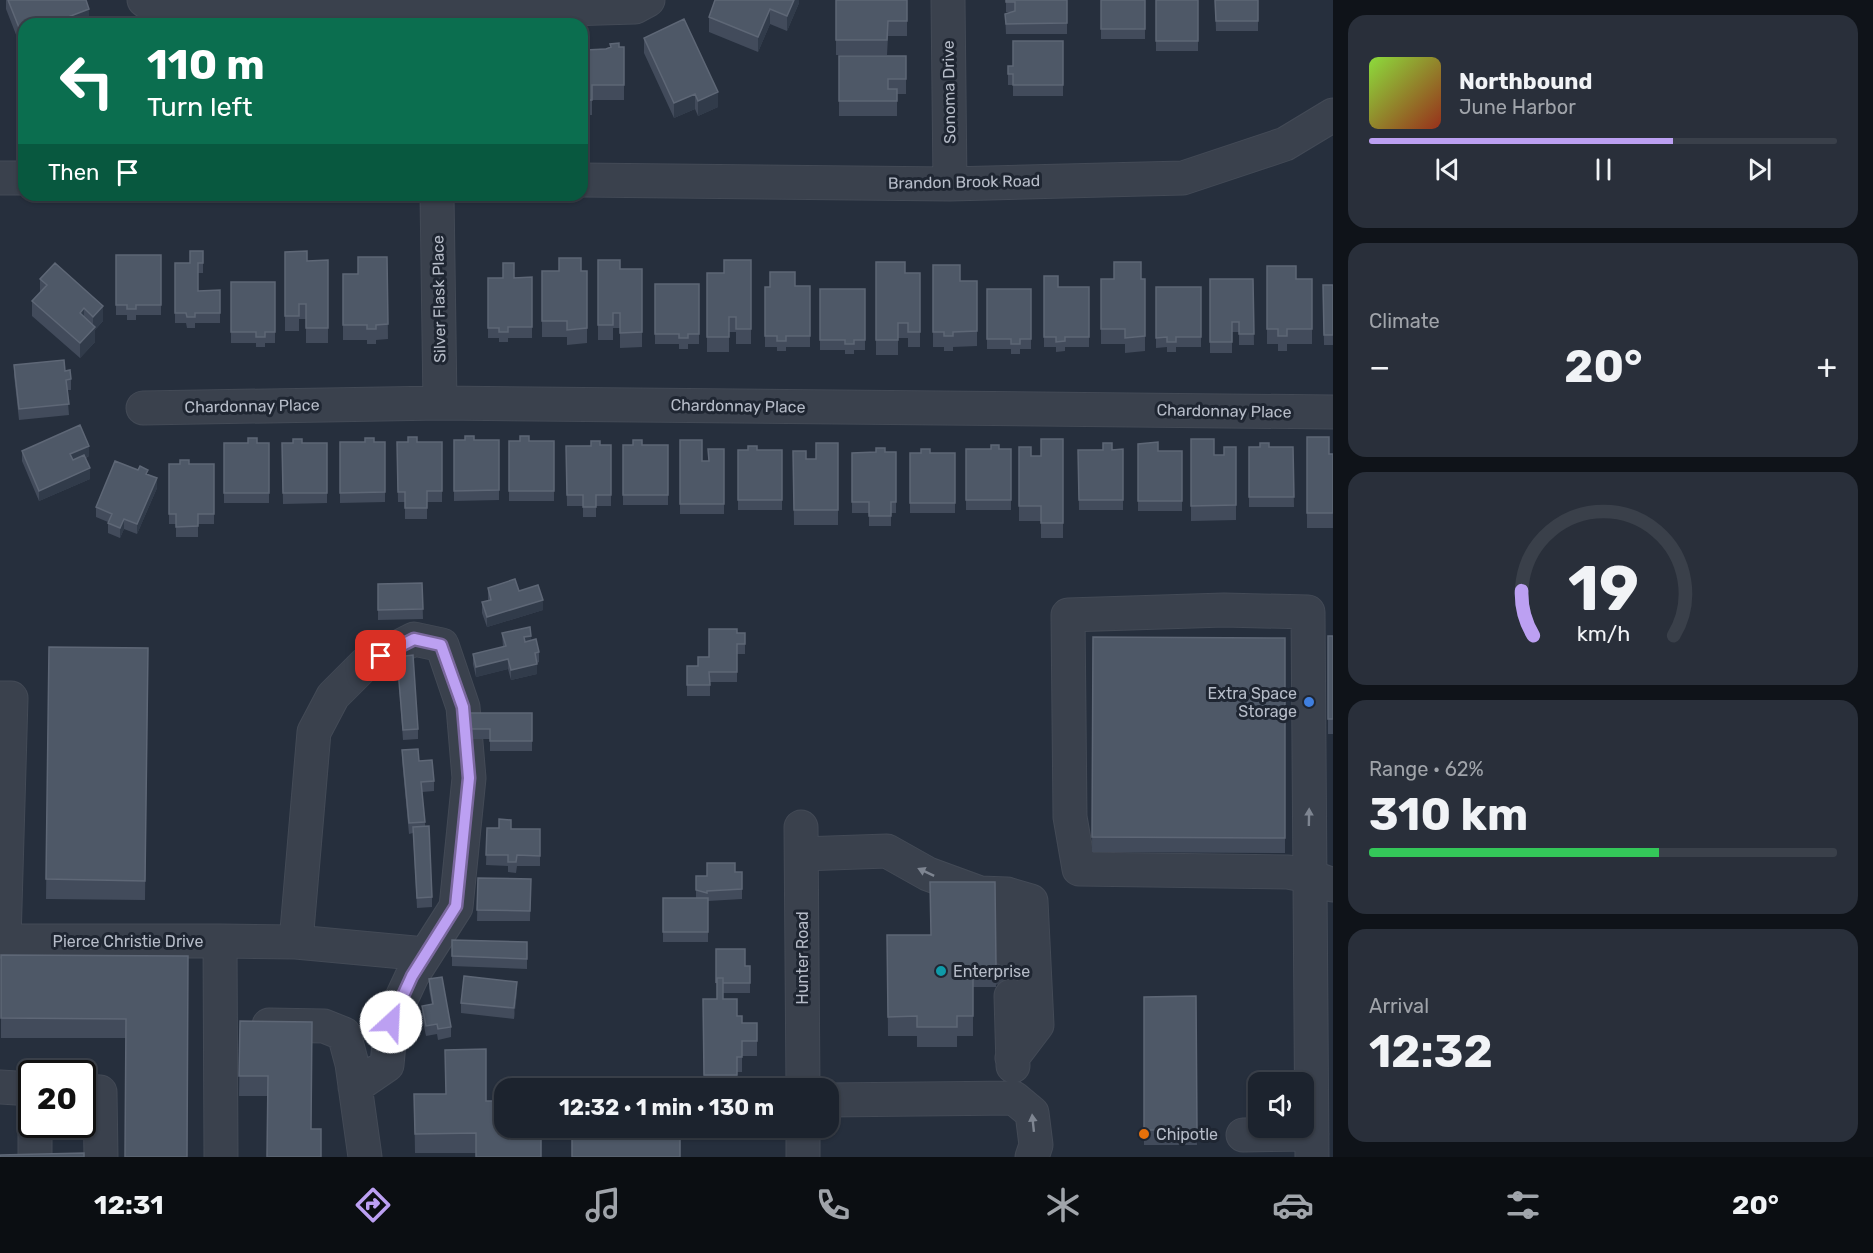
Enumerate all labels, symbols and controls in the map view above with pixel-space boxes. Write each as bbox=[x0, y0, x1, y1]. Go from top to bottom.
text: 110 m bbox=[147, 40, 265, 90]
street label: Sonoma Drive bbox=[939, 40, 959, 144]
icon: left bbox=[48, 42, 126, 120]
text: Northbound bbox=[1459, 68, 1592, 95]
text: Turn left bbox=[147, 91, 252, 123]
text: June Harbor bbox=[1459, 95, 1576, 119]
icon: previous bbox=[1431, 153, 1464, 186]
icon: pause bbox=[1587, 153, 1620, 186]
icon: next bbox=[1743, 153, 1776, 186]
icon: arrive bbox=[111, 156, 144, 189]
text: Then bbox=[48, 159, 99, 186]
street label: Brandon Brook Road bbox=[888, 171, 1040, 193]
street label: Silver Flask Place bbox=[428, 235, 450, 363]
text: Climate bbox=[1369, 309, 1440, 333]
text: 20° bbox=[1564, 340, 1643, 393]
text: − bbox=[1369, 347, 1390, 386]
text: + bbox=[1816, 347, 1837, 386]
street label: Chardonnay Place bbox=[184, 395, 320, 417]
street label: Chardonnay Place bbox=[670, 395, 806, 417]
street label: Chardonnay Place bbox=[1156, 400, 1292, 422]
text: 19 bbox=[1567, 552, 1639, 626]
text: km/h bbox=[1576, 621, 1630, 646]
pin bbox=[355, 630, 406, 681]
icon: arrive bbox=[364, 639, 397, 672]
place label: Extra Space Storage bbox=[1208, 684, 1297, 721]
marker: Extra Space Storage bbox=[1302, 695, 1316, 709]
text: Range · 62% bbox=[1369, 757, 1484, 781]
text: 310 km bbox=[1369, 788, 1528, 841]
one-way arrow bbox=[1305, 808, 1314, 827]
one-way arrow bbox=[917, 868, 934, 877]
street label: Hunter Road bbox=[793, 911, 812, 1005]
street label: Pierce Christie Drive bbox=[53, 932, 203, 951]
place label: Enterprise bbox=[953, 962, 1030, 981]
marker: Enterprise bbox=[934, 964, 948, 978]
position arrow bbox=[359, 990, 423, 1054]
text: Arrival bbox=[1369, 994, 1429, 1018]
text: 12:32 bbox=[1369, 1025, 1493, 1078]
speed limit sign: 20 bbox=[18, 1060, 96, 1138]
map controls bbox=[1248, 1072, 1314, 1138]
button: sound bbox=[1248, 1072, 1314, 1138]
text: 12:32 · 1 min · 130 m bbox=[559, 1094, 774, 1121]
one-way arrow bbox=[1029, 1114, 1038, 1133]
place label: Chipotle bbox=[1156, 1125, 1218, 1144]
marker: Chipotle bbox=[1137, 1127, 1151, 1141]
icon: directions bbox=[352, 1184, 394, 1226]
icon: music bbox=[582, 1184, 624, 1226]
icon: phone bbox=[812, 1184, 854, 1226]
icon: climate bbox=[1042, 1184, 1084, 1226]
icon: car bbox=[1272, 1184, 1314, 1226]
icon: filters bbox=[1502, 1184, 1544, 1226]
text: 12:31 bbox=[94, 1189, 164, 1221]
text: 20° bbox=[1732, 1189, 1779, 1221]

